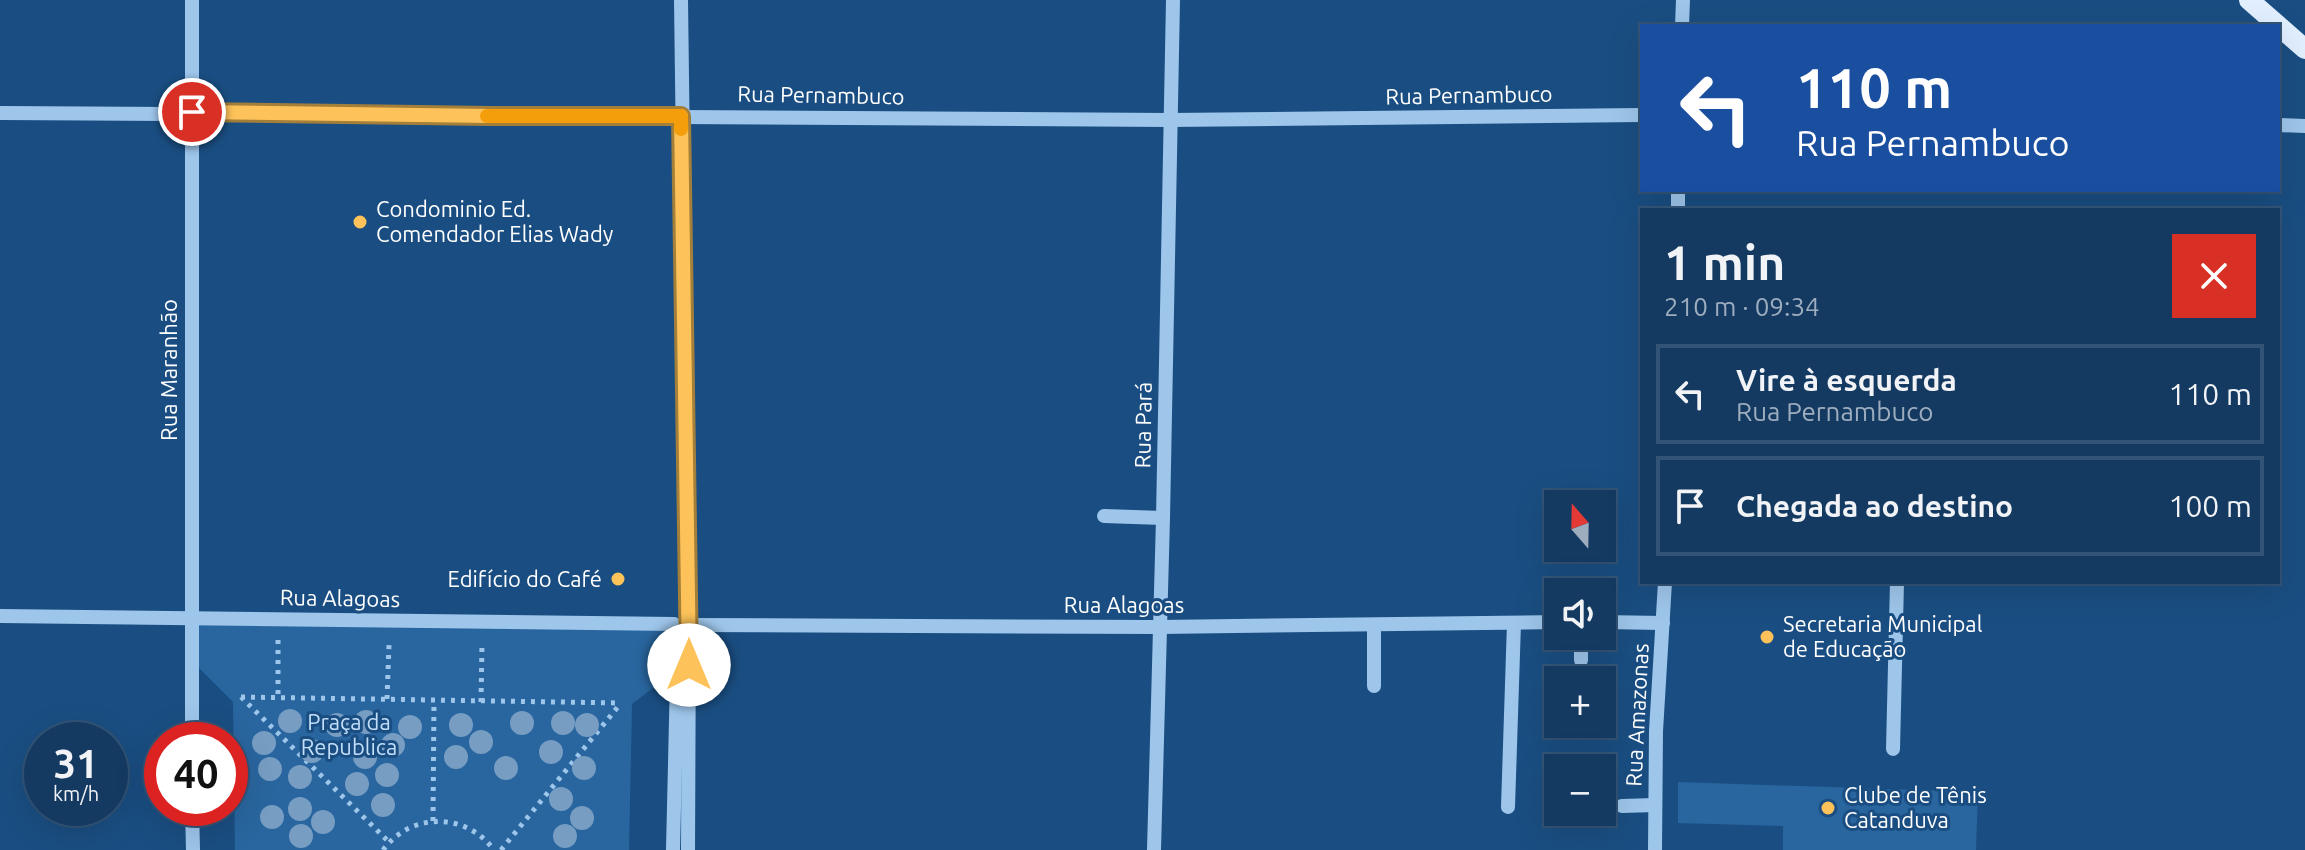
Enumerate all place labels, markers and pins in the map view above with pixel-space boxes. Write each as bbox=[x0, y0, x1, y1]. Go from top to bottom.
pin bbox=[158, 78, 226, 146]
place label: Condominio Ed. Comendador Elias Wady bbox=[376, 196, 614, 246]
marker: Condominio Ed. Comendador Elias Wady bbox=[351, 213, 369, 231]
place label: Edifício do Café bbox=[448, 566, 602, 591]
marker: Edifício do Café bbox=[609, 570, 627, 588]
place label: Secretaria Municipal de Educação bbox=[1783, 611, 1983, 661]
marker: Secretaria Municipal de Educação bbox=[1758, 628, 1776, 646]
place label: Clube de Tênis Catanduva bbox=[1844, 782, 1987, 832]
marker: Clube de Tênis Catanduva bbox=[1819, 799, 1837, 817]

